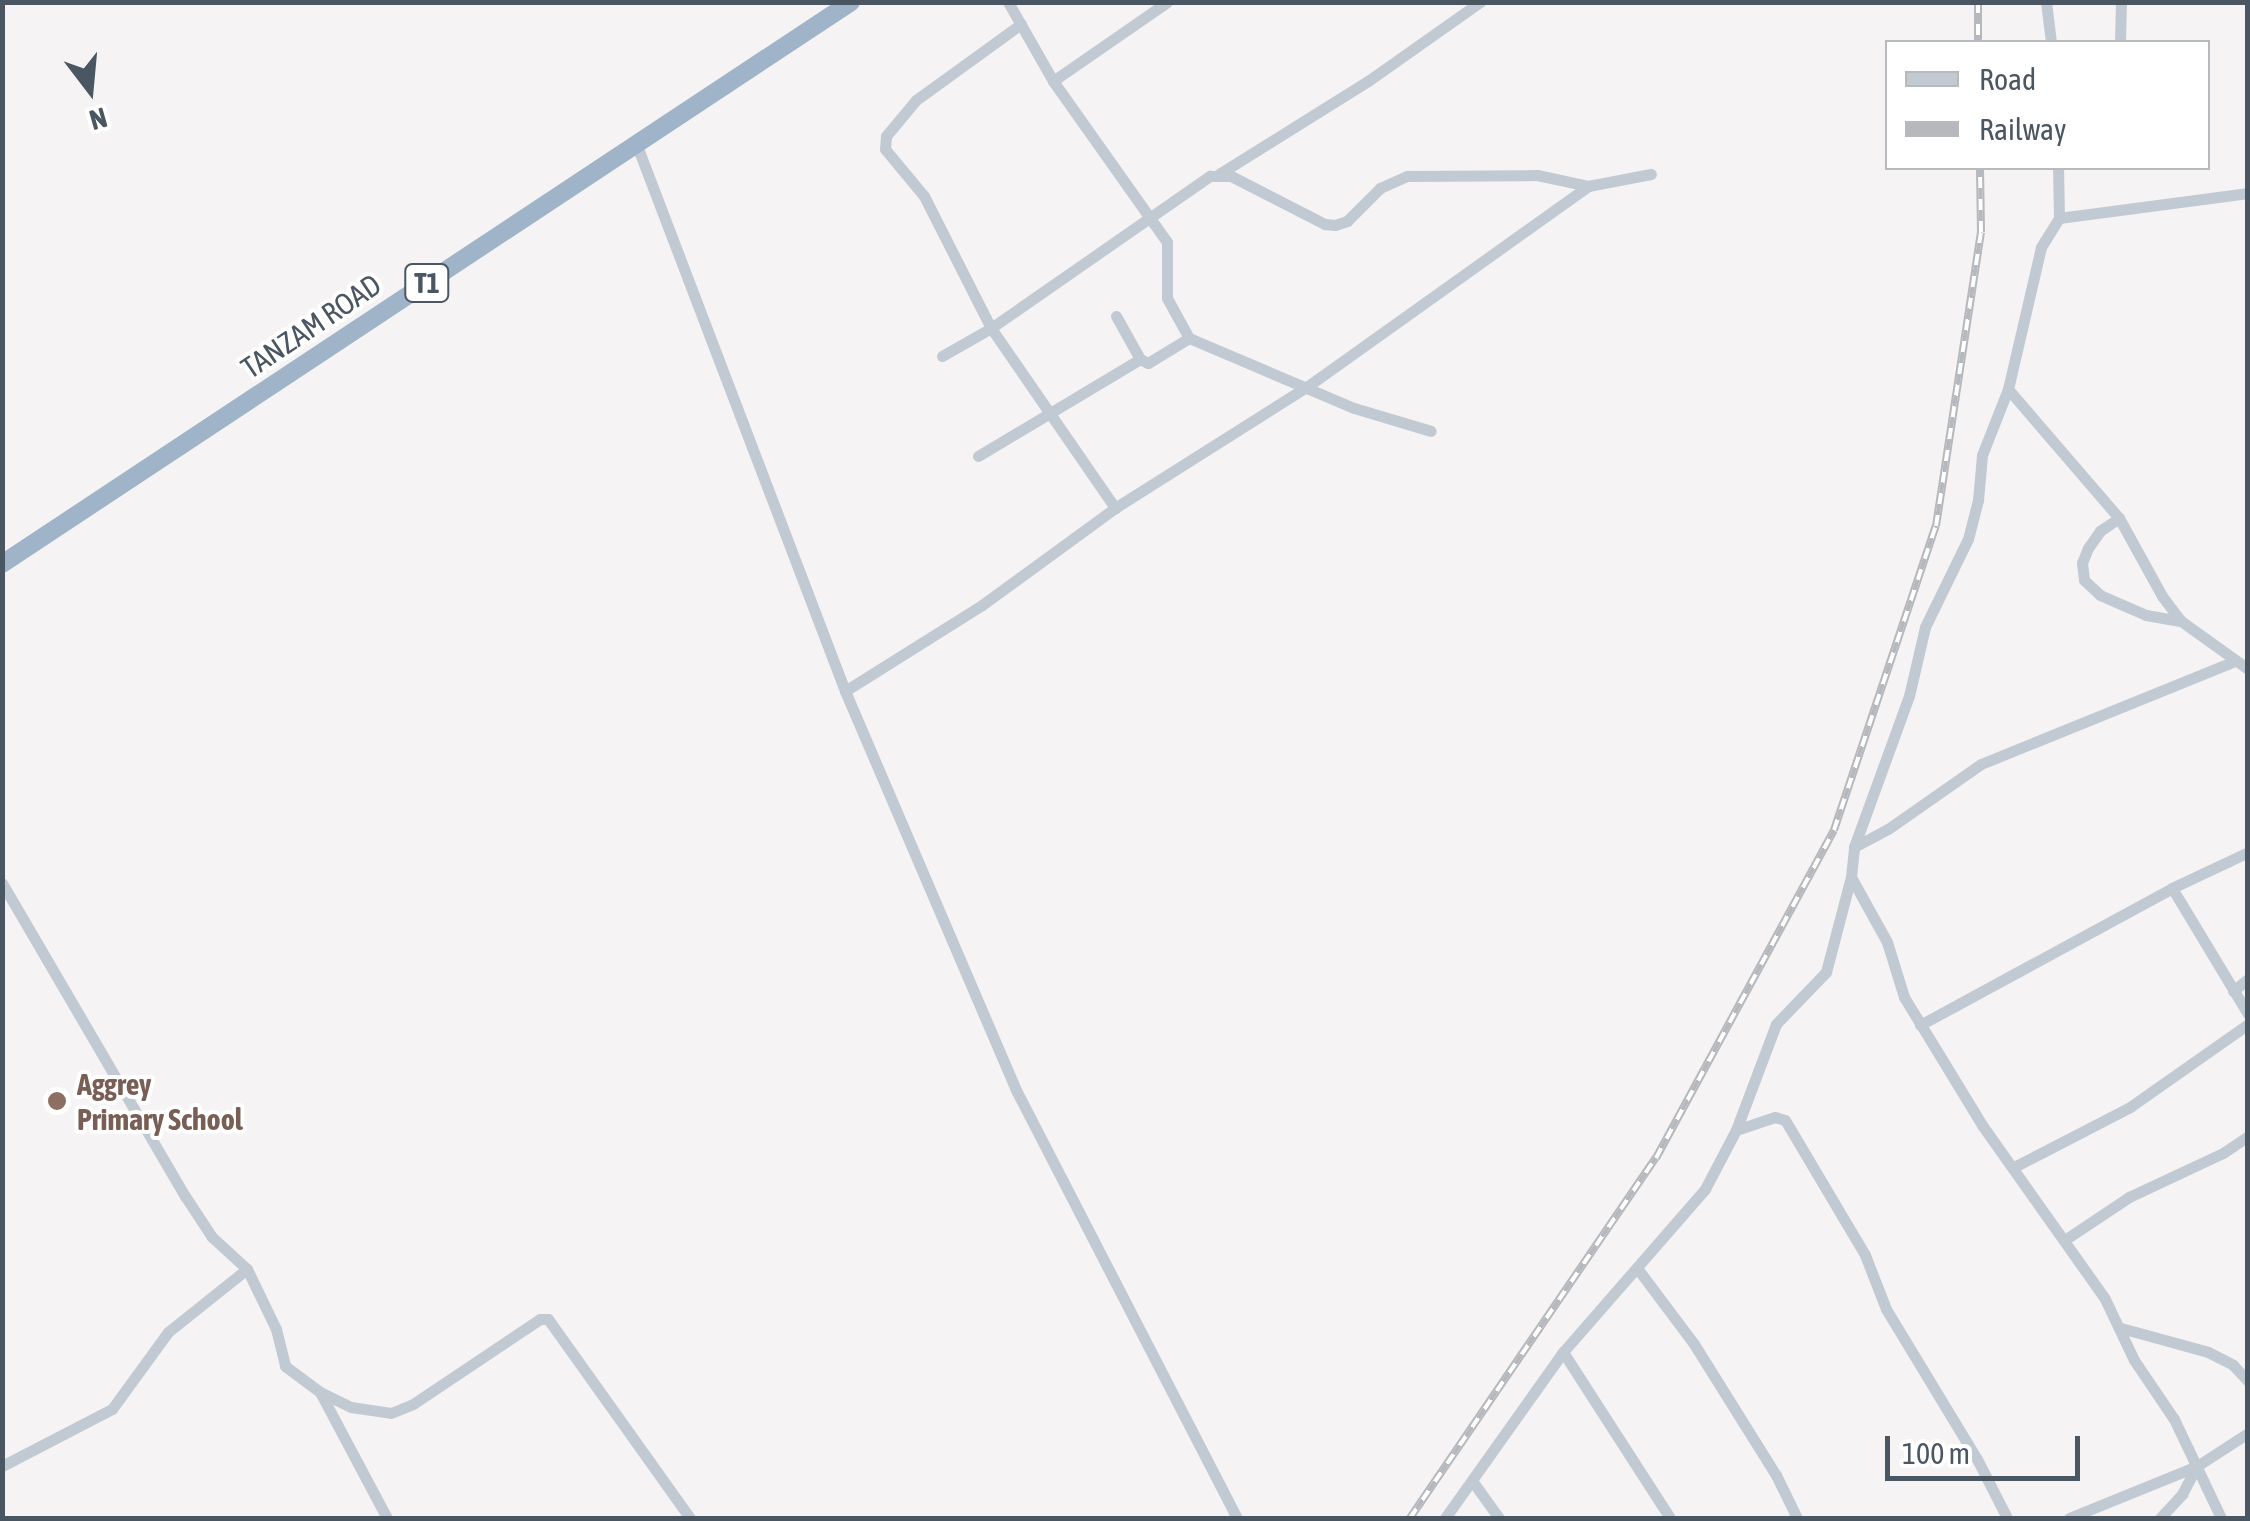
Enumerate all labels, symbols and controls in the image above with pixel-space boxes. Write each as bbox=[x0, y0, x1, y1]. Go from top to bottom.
north arrow bbox=[40, 40, 140, 140]
legend bbox=[1885, 40, 2210, 170]
text: Road bbox=[1979, 62, 2036, 96]
text: N bbox=[86, 101, 111, 136]
text: Railway bbox=[1979, 112, 2066, 146]
road number: T1 bbox=[402, 260, 452, 306]
street label: TANZAM ROAD bbox=[234, 266, 388, 386]
place label: Aggrey Primary School bbox=[77, 1066, 243, 1136]
marker: Aggrey Primary School bbox=[46, 1090, 68, 1112]
scale bar bbox=[1890, 1416, 2085, 1478]
text: 100 m bbox=[1902, 1436, 1970, 1470]

